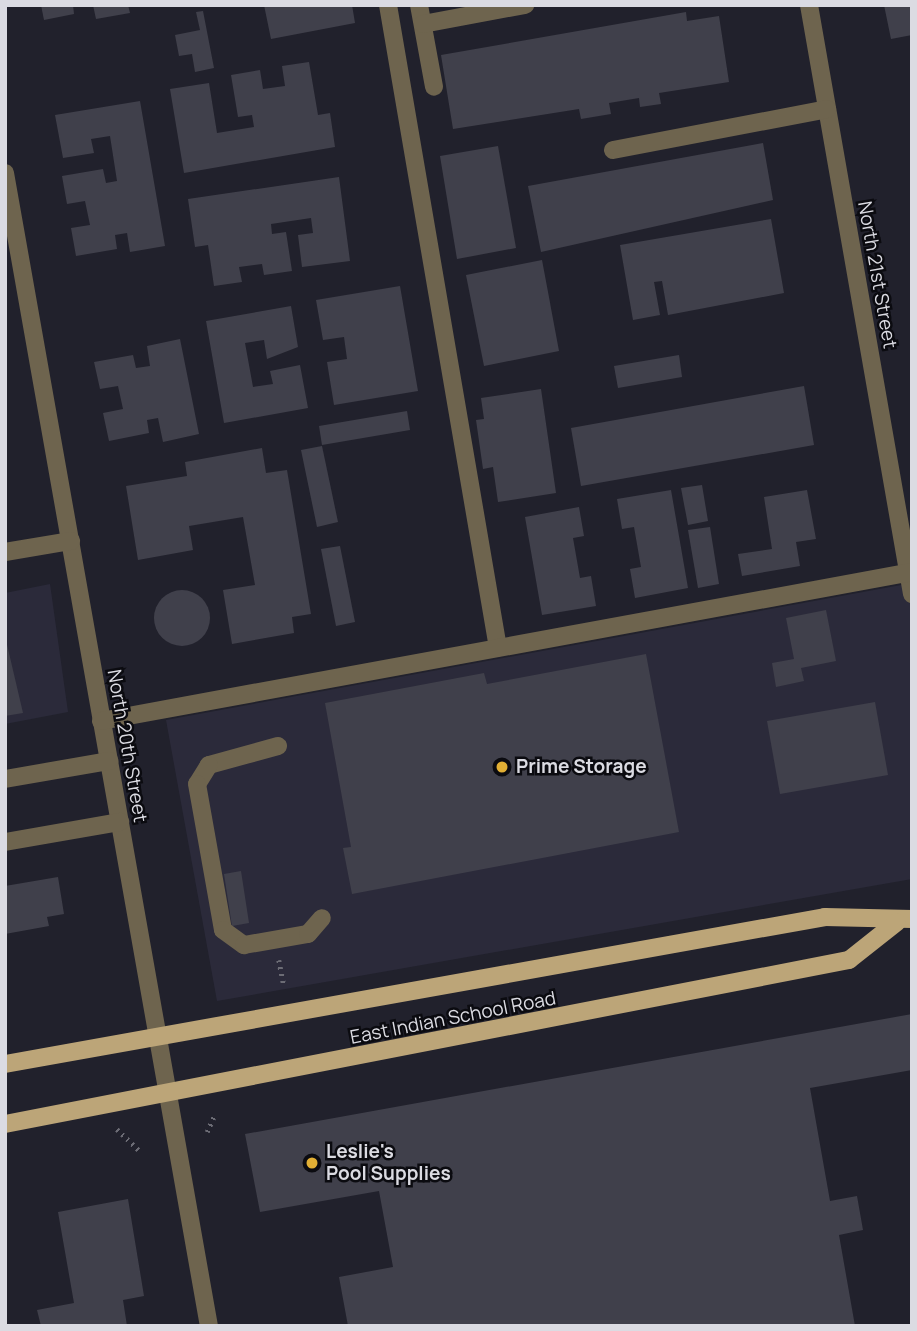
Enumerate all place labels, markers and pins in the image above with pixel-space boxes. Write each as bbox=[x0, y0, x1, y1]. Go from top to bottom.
place label: Prime Storage bbox=[516, 756, 647, 778]
marker: Prime Storage bbox=[494, 759, 510, 775]
place label: Leslie's Pool Supplies bbox=[326, 1141, 451, 1185]
marker: Leslie's Pool Supplies bbox=[304, 1155, 320, 1171]

